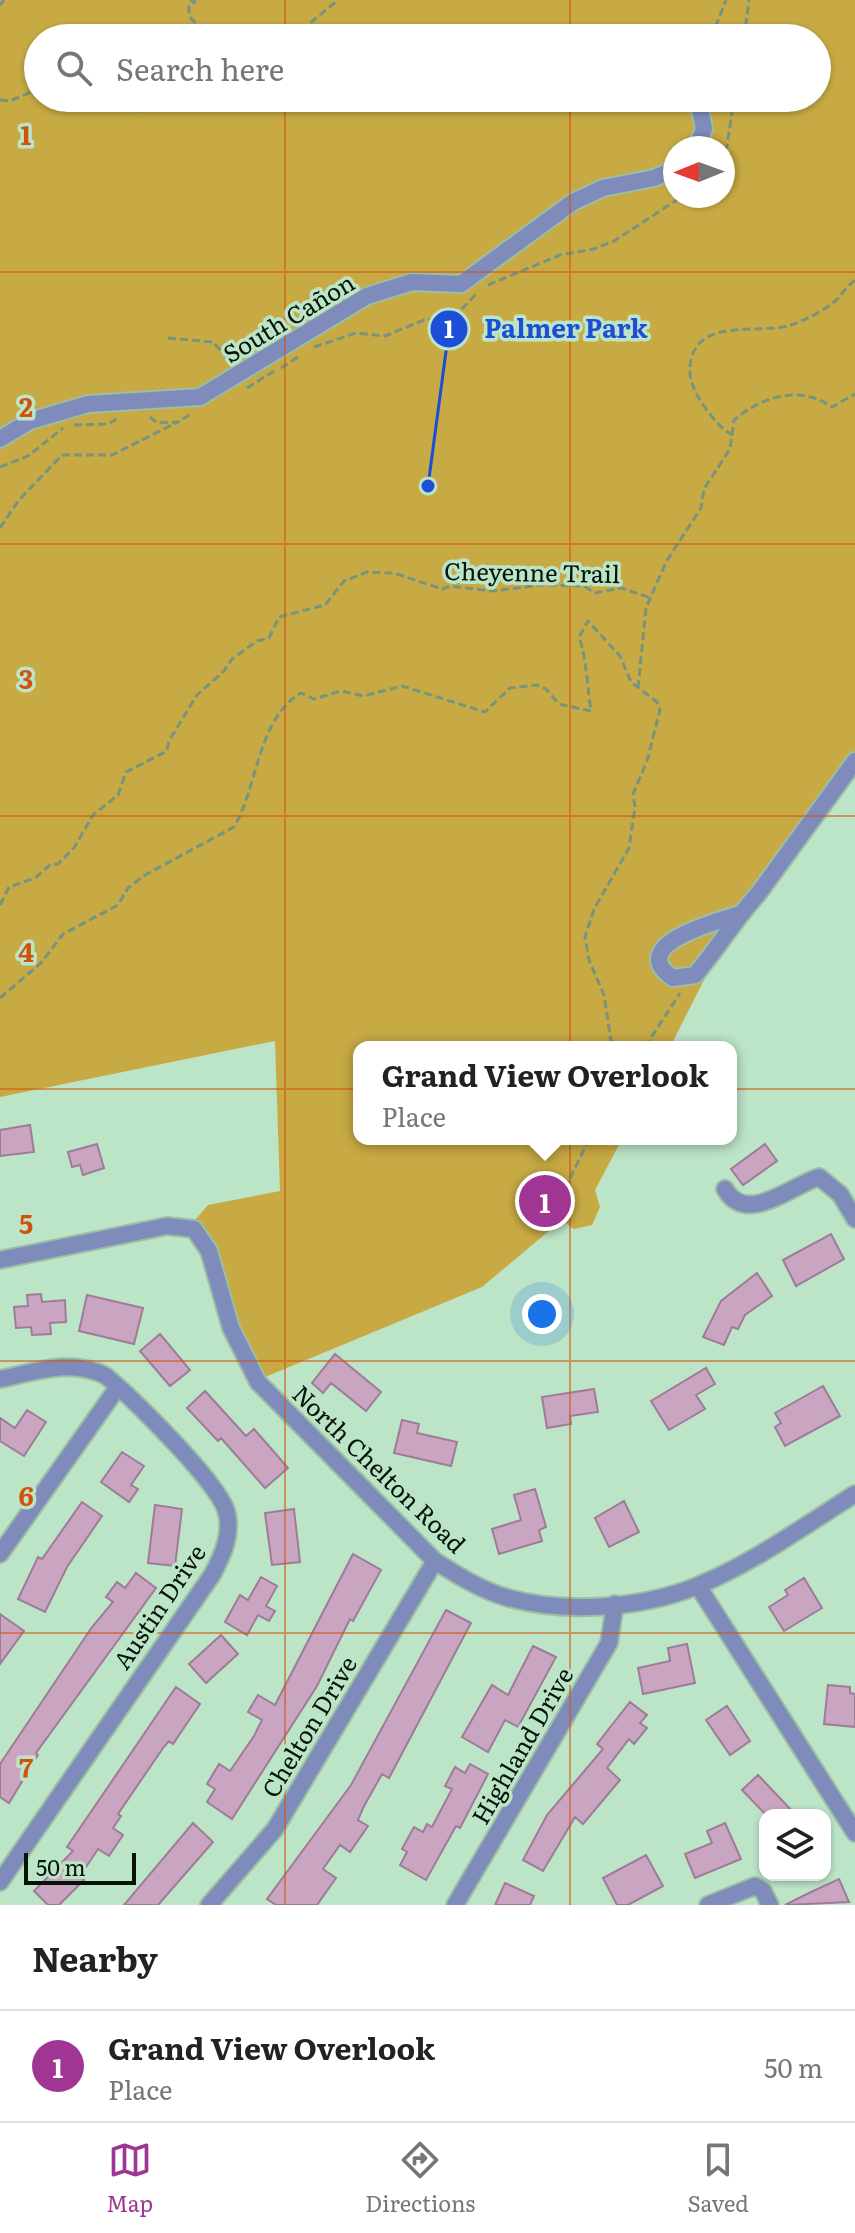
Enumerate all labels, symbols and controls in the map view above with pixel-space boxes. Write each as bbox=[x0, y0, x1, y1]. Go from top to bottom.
search box bbox=[24, 24, 831, 112]
icon: search bbox=[52, 46, 96, 90]
text: Search here bbox=[116, 46, 284, 90]
text: 1 bbox=[21, 114, 32, 153]
north arrow bbox=[663, 136, 735, 208]
street label: South Cañon bbox=[216, 264, 360, 370]
callout: Palmer Park bbox=[429, 304, 664, 354]
text: Palmer Park bbox=[484, 307, 648, 346]
text: 1 bbox=[444, 310, 454, 345]
text: 2 bbox=[19, 386, 33, 425]
street label: Cheyenne Trail bbox=[444, 552, 620, 590]
text: 3 bbox=[19, 658, 33, 697]
text: 4 bbox=[18, 931, 34, 970]
popup bbox=[353, 1041, 737, 1145]
text: Grand View Overlook bbox=[381, 1052, 709, 1096]
text: Place bbox=[381, 1096, 446, 1135]
pin: 1 bbox=[519, 1171, 571, 1231]
text: 5 bbox=[19, 1203, 33, 1242]
your location bbox=[522, 1294, 562, 1334]
street label: North Chelton Road bbox=[286, 1376, 475, 1560]
text: 6 bbox=[18, 1475, 34, 1514]
street label: Austin Drive bbox=[103, 1537, 213, 1675]
street label: Chelton Drive bbox=[252, 1649, 364, 1803]
street label: Highland Drive bbox=[462, 1660, 580, 1830]
text: 7 bbox=[19, 1747, 33, 1786]
map controls bbox=[759, 1809, 831, 1881]
button: layers bbox=[759, 1809, 831, 1881]
scale bar bbox=[24, 1849, 136, 1885]
text: 50 m bbox=[36, 1850, 86, 1883]
text: Nearby bbox=[32, 1932, 158, 1982]
text: Grand View Overlook bbox=[108, 2025, 435, 2069]
text: 1 bbox=[53, 2047, 63, 2086]
text: 50 m bbox=[764, 2047, 823, 2086]
text: Place bbox=[108, 2069, 173, 2108]
tab: Map bbox=[106, 2138, 153, 2219]
tab: Directions bbox=[365, 2138, 475, 2219]
tab: Saved bbox=[688, 2138, 749, 2219]

